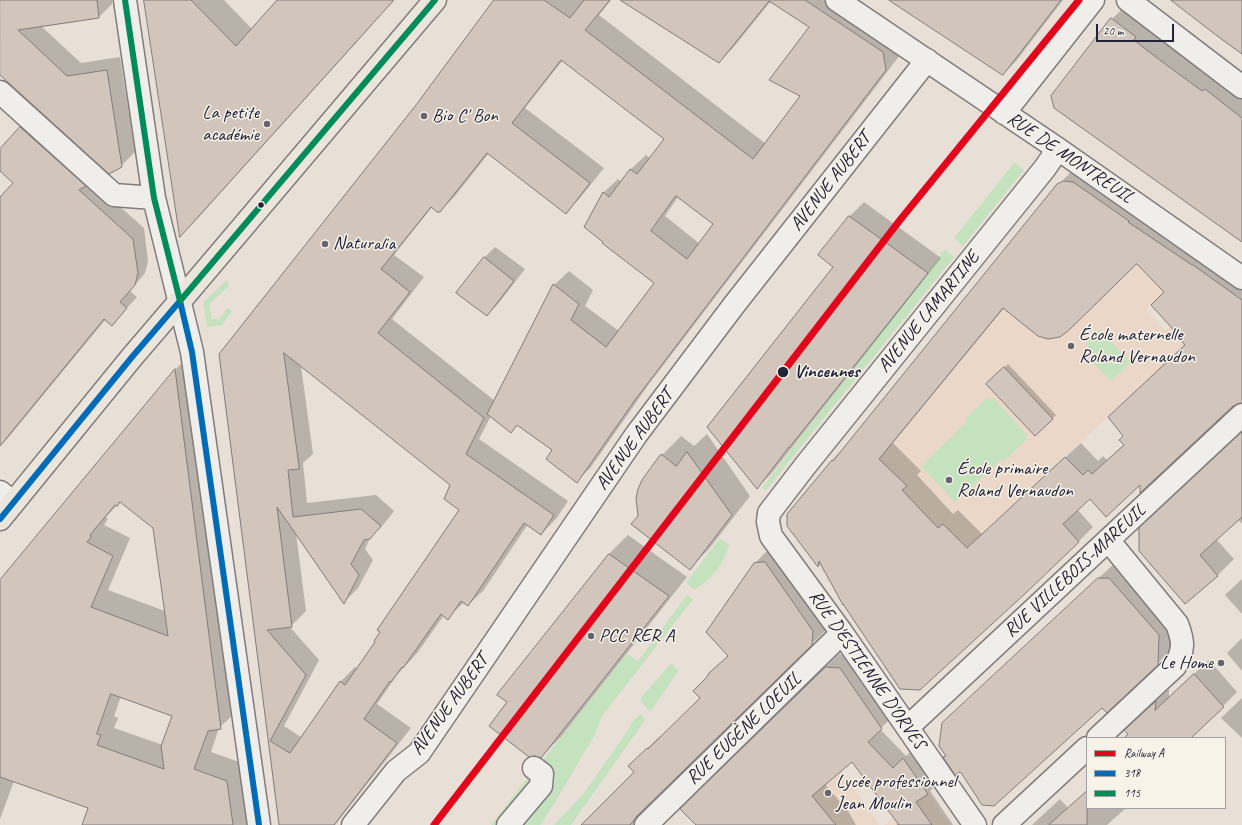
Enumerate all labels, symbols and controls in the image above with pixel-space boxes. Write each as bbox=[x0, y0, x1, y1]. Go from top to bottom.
scale bar bbox=[1098, 16, 1176, 42]
text: 20 m bbox=[1103, 23, 1123, 39]
place label: La petite académie bbox=[202, 102, 259, 146]
place label: Bio C' Bon bbox=[432, 105, 498, 127]
street label: RUE DE MONTREUIL bbox=[1003, 107, 1137, 209]
marker: Bio C' Bon bbox=[419, 111, 429, 121]
marker: La petite académie bbox=[262, 119, 272, 129]
street label: AVENUE AUBERT bbox=[785, 128, 877, 236]
unlabelled marker bbox=[256, 200, 266, 210]
place label: Naturalia bbox=[333, 233, 395, 255]
marker: Naturalia bbox=[320, 239, 330, 249]
street label: AVENUE LAMARTINE bbox=[873, 247, 985, 377]
place label: École maternelle Roland Vernaudon bbox=[1079, 324, 1195, 368]
marker: École maternelle Roland Vernaudon bbox=[1066, 341, 1076, 351]
place label: Vincennes bbox=[794, 361, 859, 383]
marker: Vincennes bbox=[776, 365, 790, 379]
street label: AVENUE AUBERT bbox=[591, 385, 679, 495]
place label: École primaire Roland Vernaudon bbox=[957, 458, 1073, 502]
marker: École primaire Roland Vernaudon bbox=[944, 475, 954, 485]
street label: RUE VILLEBOIS-MAREUIL bbox=[999, 499, 1151, 643]
street label: RUE D'ESTIENNE D'ORVES bbox=[803, 586, 931, 754]
place label: PCC RER A bbox=[599, 625, 674, 647]
marker: PCC RER A bbox=[586, 631, 596, 641]
street label: AVENUE AUBERT bbox=[406, 650, 494, 760]
place label: Le Home bbox=[1160, 652, 1213, 674]
marker: Le Home bbox=[1216, 658, 1226, 668]
street label: RUE EUGÈNE LOEUIL bbox=[682, 668, 806, 790]
legend bbox=[1086, 737, 1226, 809]
text: Railway A bbox=[1124, 745, 1164, 761]
text: 318 bbox=[1124, 765, 1140, 781]
place label: Lycée professionnel Jean Moulin bbox=[836, 771, 956, 815]
text: 115 bbox=[1124, 785, 1140, 801]
marker: Lycée professionnel Jean Moulin bbox=[823, 788, 833, 798]

